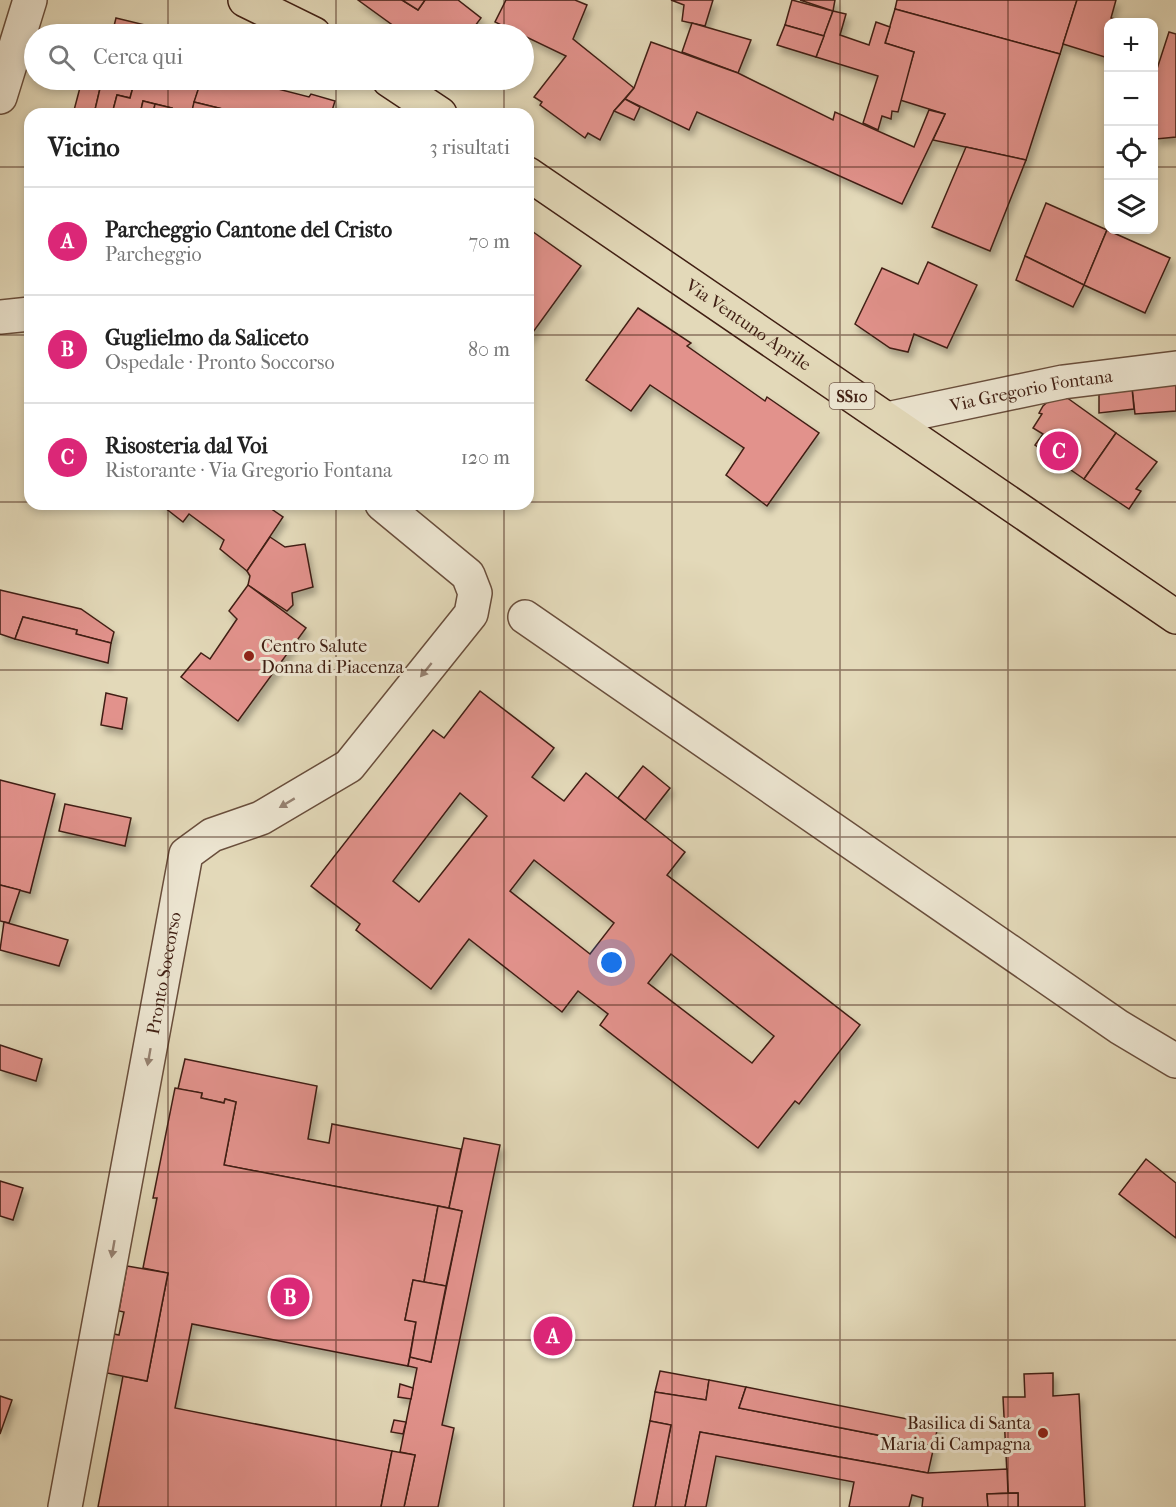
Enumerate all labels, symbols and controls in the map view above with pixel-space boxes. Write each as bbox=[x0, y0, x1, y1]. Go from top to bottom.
map controls bbox=[1104, 18, 1158, 234]
button: + bbox=[1104, 18, 1158, 72]
search box bbox=[24, 24, 534, 90]
icon: search bbox=[45, 41, 78, 74]
text: Cerca qui bbox=[93, 44, 183, 70]
button: − bbox=[1104, 72, 1158, 126]
button: locate bbox=[1104, 126, 1158, 180]
text: Vicino bbox=[48, 132, 120, 163]
text: 3 risultati bbox=[430, 136, 510, 159]
button: layers bbox=[1104, 180, 1158, 234]
text: Parcheggio Cantone del Cristo bbox=[105, 217, 392, 243]
text: A bbox=[61, 230, 74, 253]
text: 70 m bbox=[468, 230, 510, 253]
text: Parcheggio bbox=[105, 243, 202, 266]
street label: Via Ventuno Aprile bbox=[681, 274, 815, 375]
text: Guglielmo da Saliceto bbox=[105, 325, 309, 351]
text: B bbox=[61, 338, 74, 361]
text: 80 m bbox=[468, 338, 510, 361]
text: Ospedale · Pronto Soccorso bbox=[105, 351, 335, 374]
street label: Via Gregorio Fontana bbox=[947, 366, 1114, 417]
road number: SS10 bbox=[830, 383, 874, 409]
pin: C bbox=[1040, 428, 1078, 474]
text: Risosteria dal Voi bbox=[105, 433, 268, 459]
text: C bbox=[61, 446, 74, 469]
text: 120 m bbox=[461, 446, 510, 469]
text: Ristorante · Via Gregorio Fontana bbox=[105, 459, 392, 482]
place label: Centro Salute Donna di Piacenza bbox=[261, 636, 405, 678]
marker: Centro Salute Donna di Piacenza bbox=[242, 649, 256, 663]
one-way arrow bbox=[420, 662, 433, 678]
one-way arrow bbox=[279, 797, 295, 808]
street label: Pronto Soccorso bbox=[143, 910, 186, 1036]
your location bbox=[597, 948, 626, 977]
one-way arrow bbox=[144, 1048, 153, 1067]
one-way arrow bbox=[109, 1240, 118, 1259]
pin: B bbox=[270, 1274, 310, 1320]
pin: A bbox=[534, 1314, 572, 1358]
place label: Basilica di Santa Maria di Campagna bbox=[880, 1413, 1032, 1455]
marker: Basilica di Santa Maria di Campagna bbox=[1036, 1426, 1050, 1440]

